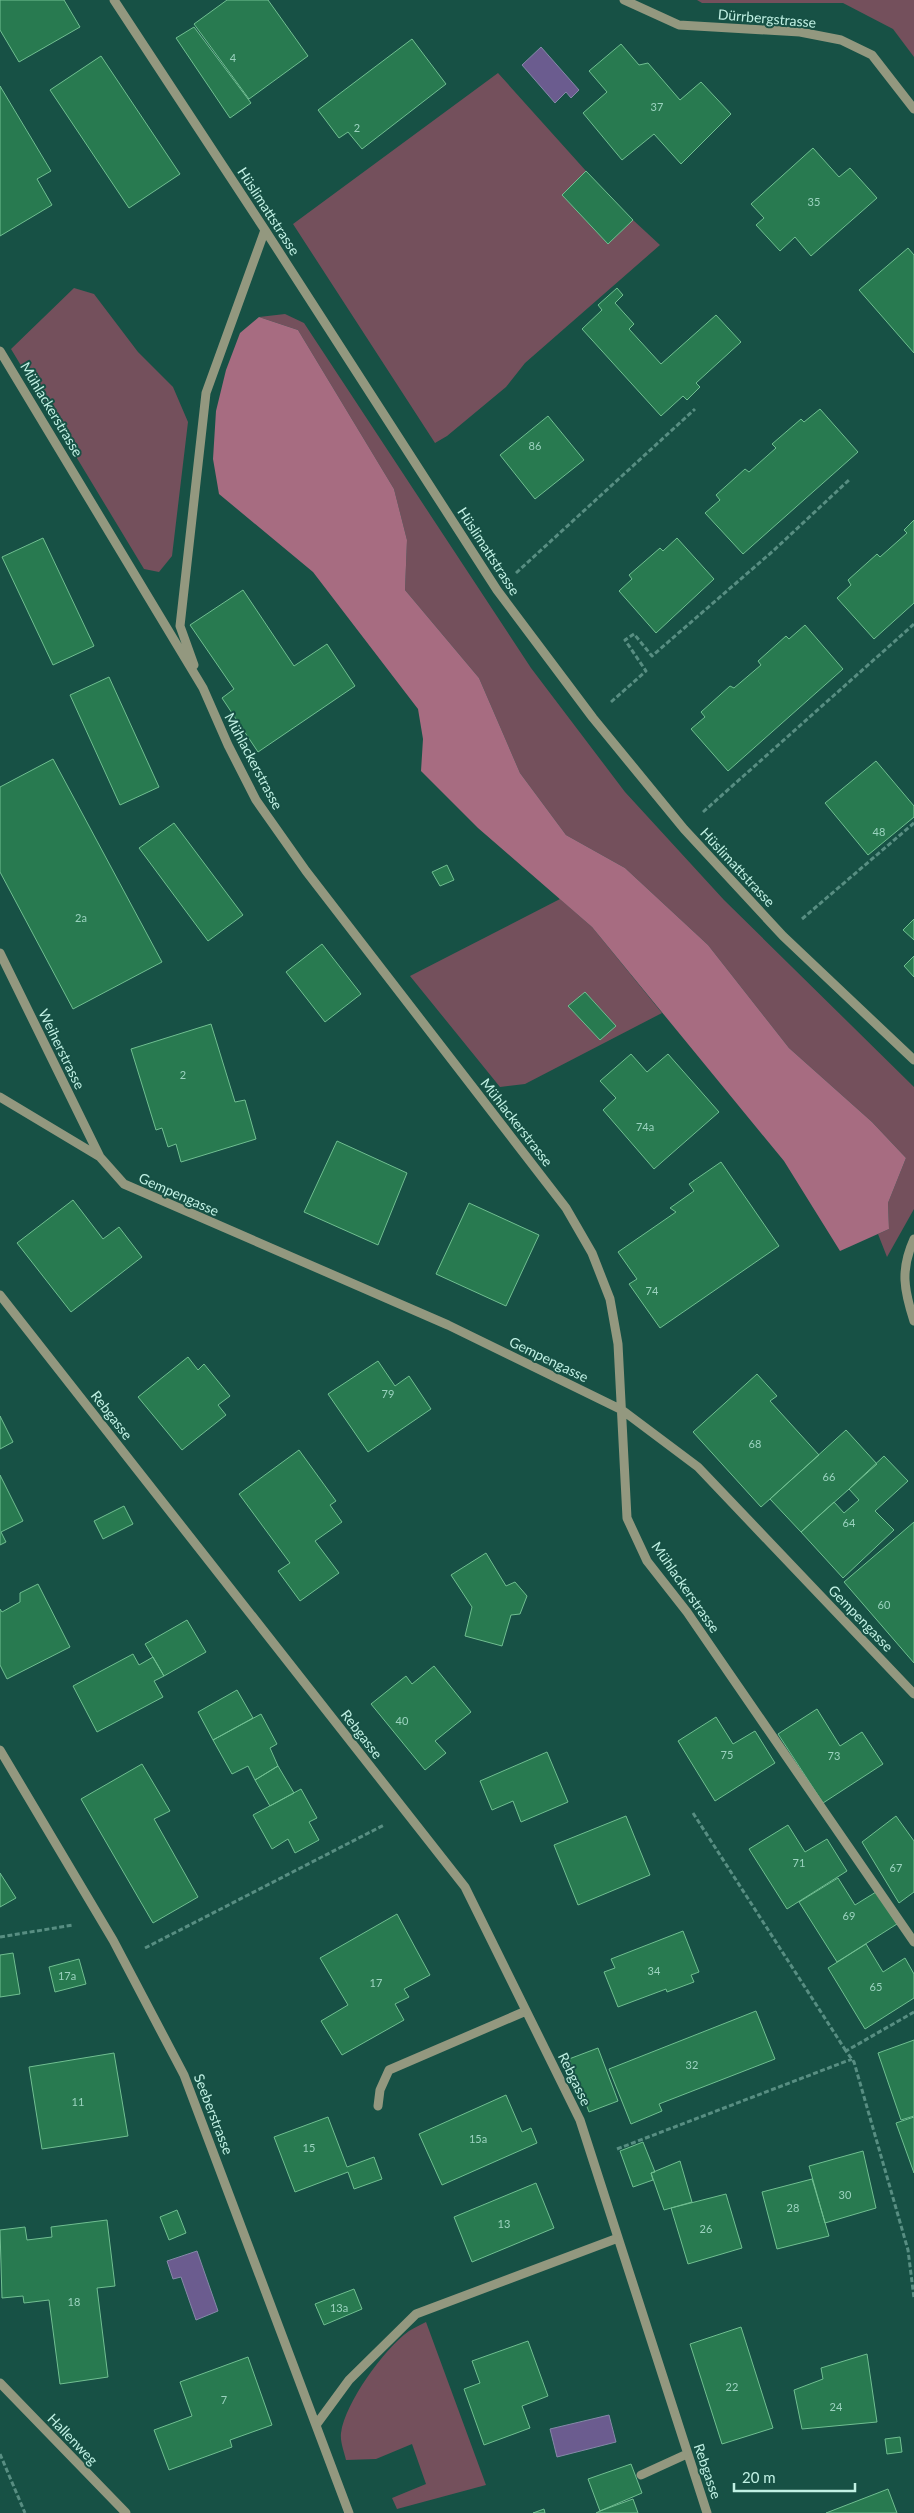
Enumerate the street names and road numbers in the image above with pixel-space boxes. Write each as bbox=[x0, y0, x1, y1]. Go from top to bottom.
street label: Dürrbergstrasse bbox=[717, 5, 817, 31]
street label: Hüslimattstrasse bbox=[234, 164, 304, 258]
street label: Mühlackerstrasse bbox=[17, 359, 87, 459]
street label: Hüslimattstrasse bbox=[454, 504, 524, 598]
street label: Mühlackerstrasse bbox=[221, 710, 287, 812]
street label: Hüslimattstrasse bbox=[697, 824, 779, 910]
street label: Weiherstrasse bbox=[35, 1006, 89, 1092]
street label: Mühlackerstrasse bbox=[477, 1075, 557, 1169]
street label: Gempengasse bbox=[136, 1169, 222, 1219]
street label: Gempengasse bbox=[507, 1333, 591, 1385]
street label: Rebgasse bbox=[88, 1387, 136, 1443]
street label: Mühlackerstrasse bbox=[648, 1538, 724, 1636]
street label: Gempengasse bbox=[825, 1581, 897, 1655]
street label: Rebgasse bbox=[338, 1706, 386, 1762]
street label: Rebgasse bbox=[555, 2050, 595, 2108]
street label: Seeberstrasse bbox=[191, 2071, 237, 2157]
street label: Hallenweg bbox=[44, 2410, 102, 2468]
street label: Rebgasse bbox=[691, 2441, 725, 2501]

